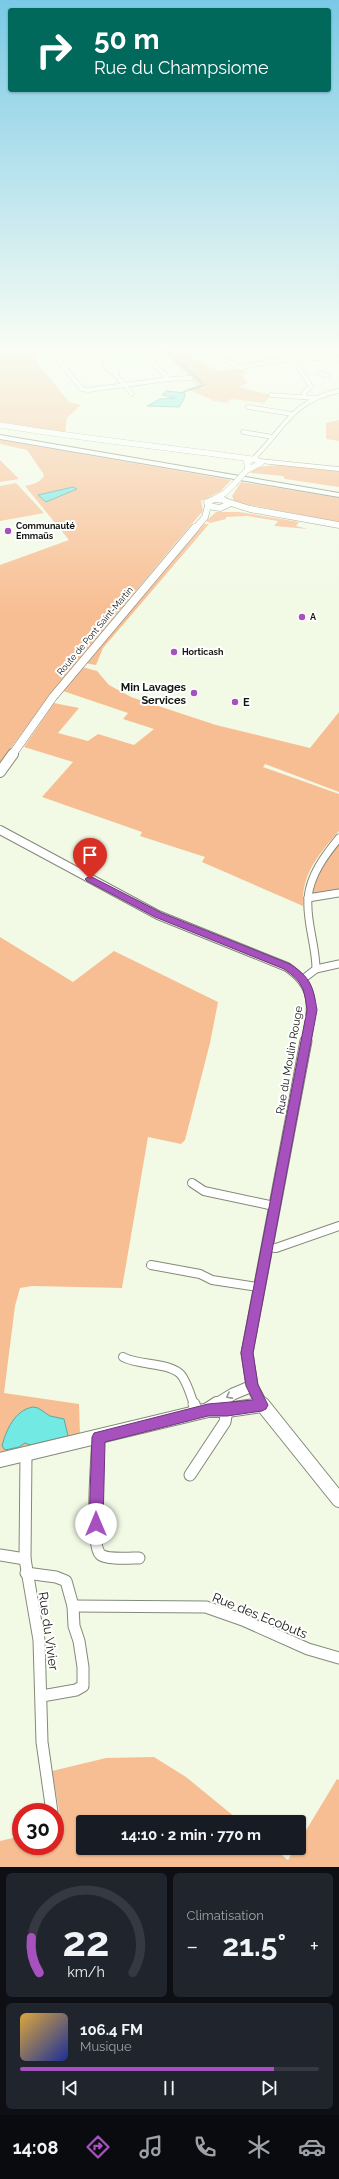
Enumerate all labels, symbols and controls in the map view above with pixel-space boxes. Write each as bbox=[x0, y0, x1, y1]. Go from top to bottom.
text: 50 m bbox=[94, 23, 160, 56]
icon: right bbox=[28, 24, 80, 76]
text: Rue du Champsiome bbox=[94, 57, 269, 78]
place label: Communauté Emmaüs bbox=[16, 521, 75, 541]
marker: Communauté Emmaüs bbox=[3, 526, 13, 536]
street label: Route de Pont Saint-Martin bbox=[55, 585, 135, 677]
marker: A bbox=[297, 612, 307, 622]
place label: A bbox=[310, 612, 317, 622]
marker: Horticash bbox=[169, 647, 179, 657]
place label: Horticash bbox=[182, 647, 223, 657]
place label: Min Lavages Services bbox=[121, 681, 187, 707]
marker: Min Lavages Services bbox=[189, 688, 199, 698]
place label: E bbox=[243, 696, 250, 709]
marker: E bbox=[230, 697, 240, 707]
pin bbox=[73, 838, 107, 879]
icon: arrive bbox=[79, 844, 101, 866]
street label: Rue du Moulin Rouge bbox=[274, 1004, 306, 1115]
one-way arrow bbox=[226, 1391, 233, 1399]
position arrow bbox=[75, 1503, 117, 1545]
street label: Rue des Ecobuts bbox=[210, 1590, 310, 1641]
street label: Rue du Vivier bbox=[36, 1591, 62, 1672]
speed limit sign: 30 bbox=[12, 1803, 64, 1855]
text: 14:10 · 2 min · 770 m bbox=[121, 1826, 261, 1844]
text: Climatisation bbox=[187, 1908, 264, 1923]
text: 22 bbox=[63, 1917, 110, 1966]
text: 21.5° bbox=[222, 1928, 286, 1963]
text: − bbox=[187, 1933, 198, 1959]
text: + bbox=[310, 1933, 319, 1959]
text: km/h bbox=[67, 1964, 105, 1980]
text: 106.4 FM bbox=[80, 2021, 143, 2039]
text: Musique bbox=[80, 2039, 132, 2054]
icon: previous bbox=[59, 2077, 81, 2099]
icon: pause bbox=[158, 2077, 180, 2099]
icon: next bbox=[258, 2077, 280, 2099]
icon: directions bbox=[84, 2133, 112, 2161]
icon: music bbox=[137, 2133, 165, 2161]
icon: phone bbox=[191, 2133, 219, 2161]
icon: climate bbox=[245, 2133, 273, 2161]
icon: car bbox=[298, 2133, 326, 2161]
text: 14:08 bbox=[13, 2137, 58, 2158]

